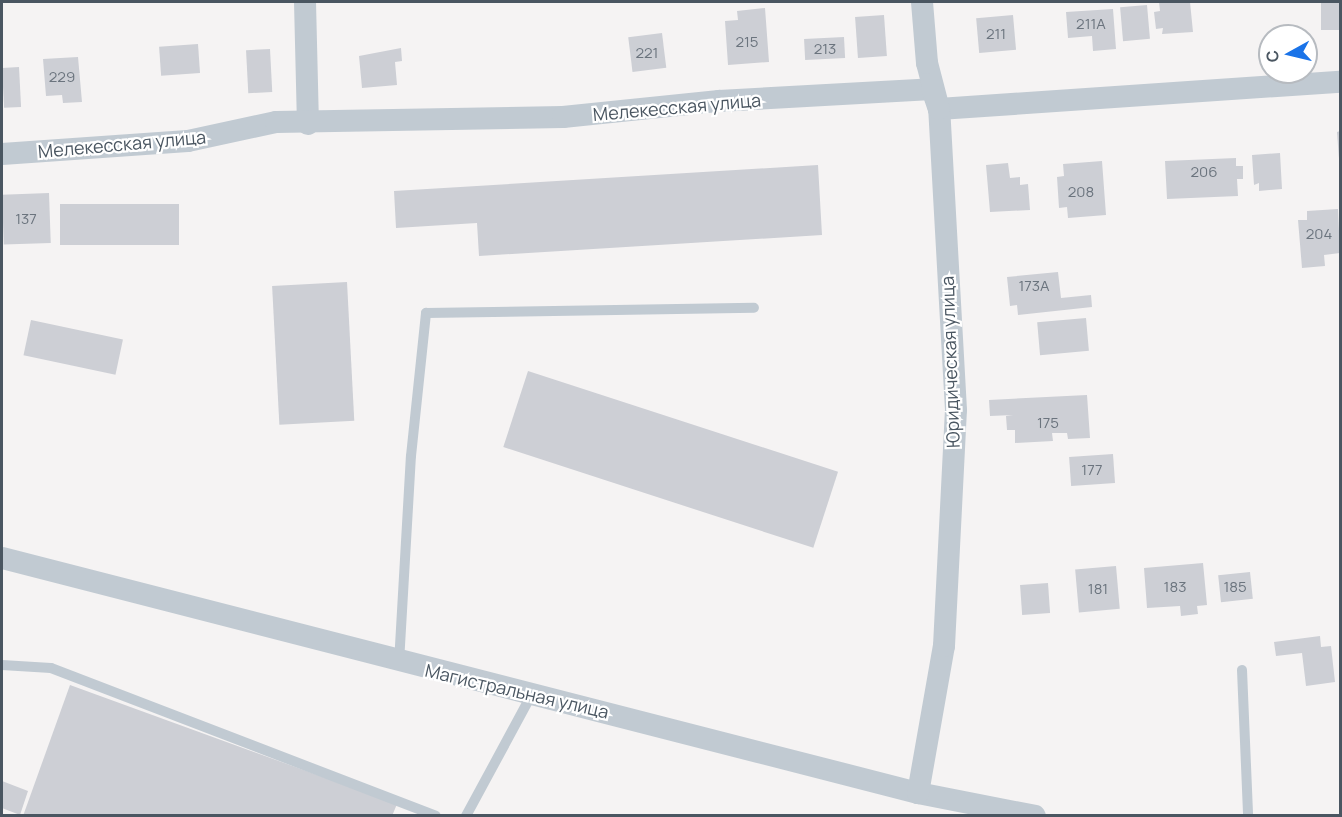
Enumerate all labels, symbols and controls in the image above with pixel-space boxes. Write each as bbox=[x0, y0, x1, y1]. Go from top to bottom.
house number: 211А bbox=[1076, 15, 1106, 33]
north arrow bbox=[1258, 24, 1318, 84]
house number: 211 bbox=[986, 25, 1006, 43]
house number: 215 bbox=[735, 33, 759, 51]
house number: 213 bbox=[814, 40, 836, 58]
house number: 221 bbox=[636, 44, 658, 62]
text: С bbox=[1260, 49, 1284, 64]
house number: 229 bbox=[49, 68, 75, 86]
street label: Мелекесская улица bbox=[592, 89, 762, 125]
street label: Мелекесская улица bbox=[37, 126, 207, 162]
house number: 206 bbox=[1190, 163, 1218, 181]
house number: 208 bbox=[1068, 183, 1094, 201]
house number: 137 bbox=[15, 210, 37, 228]
house number: 204 bbox=[1306, 225, 1332, 243]
street label: Юридическая улица bbox=[936, 276, 964, 448]
house number: 173А bbox=[1018, 277, 1050, 295]
house number: 175 bbox=[1037, 414, 1059, 432]
house number: 177 bbox=[1081, 461, 1103, 479]
house number: 183 bbox=[1164, 578, 1186, 596]
house number: 185 bbox=[1223, 578, 1247, 596]
house number: 181 bbox=[1088, 580, 1108, 598]
street label: Магистральная улица bbox=[423, 659, 611, 723]

